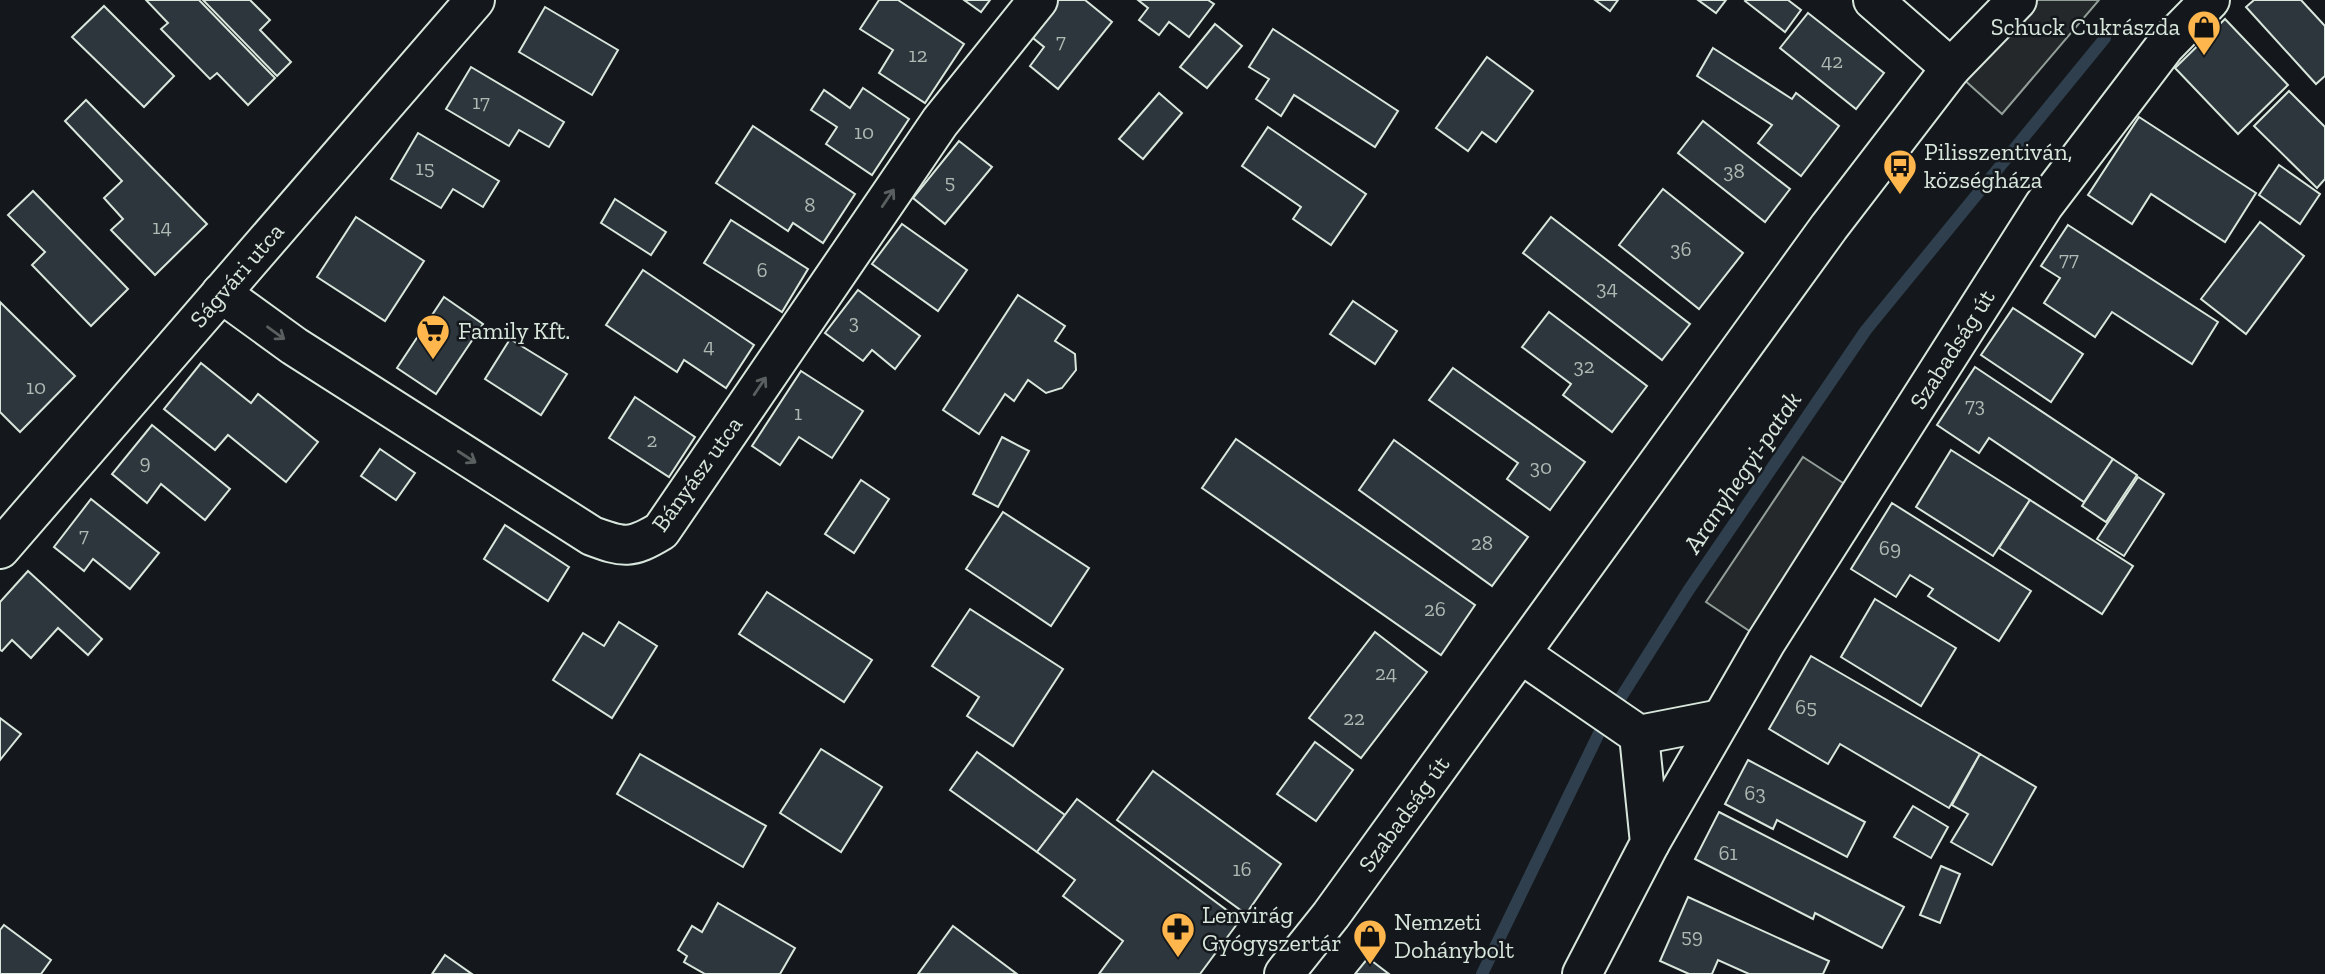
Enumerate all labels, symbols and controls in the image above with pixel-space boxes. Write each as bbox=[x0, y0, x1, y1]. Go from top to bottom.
shop icon: Schuck Cukrászda bbox=[2185, 8, 2223, 57]
place label: Schuck Cukrászda bbox=[1991, 12, 2180, 41]
house number: 7 bbox=[1056, 28, 1066, 53]
house number: 12 bbox=[909, 42, 927, 67]
house number: 42 bbox=[1821, 48, 1843, 73]
house number: 17 bbox=[472, 89, 490, 114]
house number: 10 bbox=[854, 119, 874, 144]
place label: Pilisszentiván, községháza bbox=[1924, 137, 2073, 194]
bus stop icon: Pilisszentiván, községháza bbox=[1881, 147, 1919, 196]
house number: 15 bbox=[416, 155, 434, 180]
house number: 38 bbox=[1723, 158, 1745, 183]
house number: 5 bbox=[945, 169, 955, 194]
one-way arrow bbox=[881, 189, 895, 208]
house number: 8 bbox=[804, 192, 816, 217]
house number: 14 bbox=[152, 214, 172, 239]
street label: Ságvári utca bbox=[183, 216, 290, 333]
house number: 36 bbox=[1670, 236, 1692, 261]
house number: 77 bbox=[2059, 246, 2079, 271]
house number: 6 bbox=[756, 257, 768, 282]
house number: 34 bbox=[1596, 275, 1618, 300]
street label: Szabadság út bbox=[1903, 284, 2001, 414]
house number: 3 bbox=[849, 309, 859, 334]
supermarket icon: Family Kft. bbox=[414, 312, 452, 361]
place label: Family Kft. bbox=[458, 316, 570, 345]
one-way arrow bbox=[266, 326, 285, 340]
house number: 4 bbox=[703, 333, 715, 358]
house number: 32 bbox=[1573, 353, 1595, 378]
house number: 10 bbox=[26, 374, 46, 399]
one-way arrow bbox=[753, 377, 767, 396]
water label: Aranyhegyi-patak bbox=[1675, 385, 1808, 560]
house number: 73 bbox=[1965, 392, 1985, 417]
house number: 1 bbox=[794, 400, 802, 425]
street label: Bányász utca bbox=[645, 410, 748, 537]
house number: 2 bbox=[647, 427, 657, 452]
house number: 9 bbox=[139, 449, 151, 474]
one-way arrow bbox=[457, 449, 476, 464]
house number: 30 bbox=[1530, 454, 1552, 479]
house number: 7 bbox=[79, 522, 89, 547]
house number: 28 bbox=[1471, 530, 1493, 555]
house number: 69 bbox=[1879, 535, 1901, 560]
house number: 26 bbox=[1424, 596, 1446, 621]
house number: 24 bbox=[1375, 660, 1397, 685]
house number: 65 bbox=[1795, 694, 1817, 719]
house number: 22 bbox=[1343, 705, 1365, 730]
street label: Szabadság út bbox=[1352, 750, 1455, 877]
house number: 63 bbox=[1744, 780, 1766, 805]
house number: 61 bbox=[1718, 840, 1738, 865]
house number: 16 bbox=[1232, 856, 1252, 881]
place label: Lenvirág Gyógyszertár bbox=[1202, 900, 1342, 957]
place label: Nemzeti Dohánybolt bbox=[1394, 907, 1514, 964]
pharmacy icon: Lenvirág Gyógyszertár bbox=[1159, 910, 1197, 959]
shop icon: Nemzeti Dohánybolt bbox=[1351, 917, 1389, 966]
house number: 59 bbox=[1681, 923, 1703, 948]

